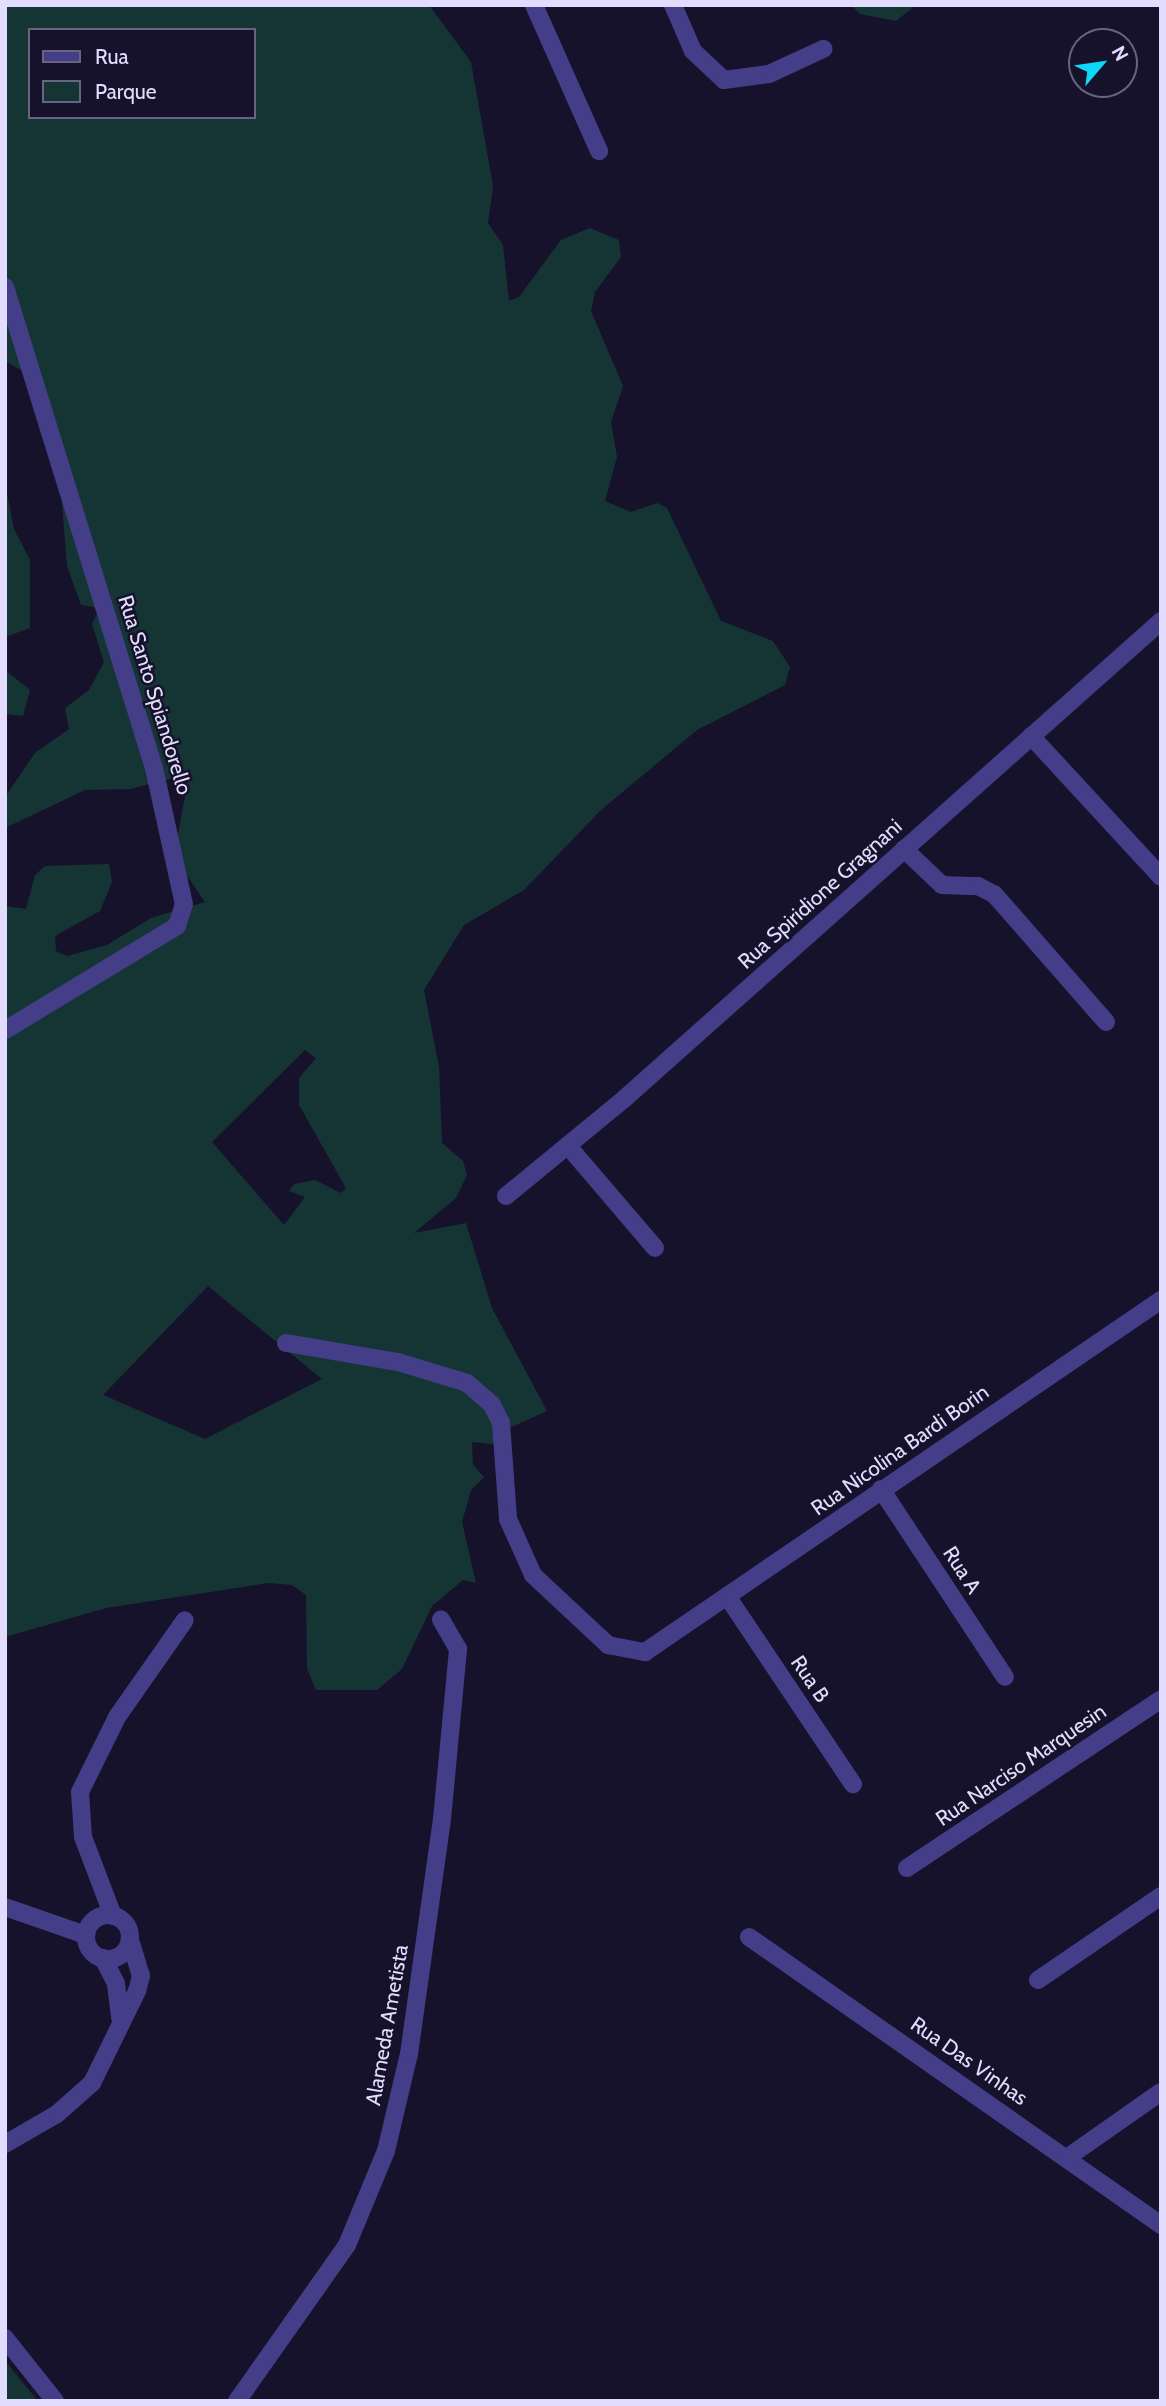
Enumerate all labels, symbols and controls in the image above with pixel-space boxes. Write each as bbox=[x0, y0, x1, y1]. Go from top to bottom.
legend bbox=[28, 28, 256, 119]
north arrow bbox=[1068, 28, 1138, 98]
text: N bbox=[1107, 42, 1133, 65]
text: Rua bbox=[95, 44, 129, 69]
text: Parque bbox=[95, 79, 157, 104]
street label: Rua Santo Spiandorello bbox=[113, 592, 197, 798]
street label: Rua Spiridione Gragnani bbox=[733, 814, 907, 974]
street label: Rua Nicolina Bardi Borin bbox=[806, 1379, 994, 1521]
street label: Rua A bbox=[938, 1542, 986, 1598]
street label: Rua B bbox=[785, 1651, 835, 1707]
street label: Rua Narciso Marquesin bbox=[931, 1699, 1111, 1831]
street label: Alameda Ametista bbox=[360, 1943, 414, 2107]
street label: Rua Das Vinhas bbox=[906, 2011, 1032, 2111]

